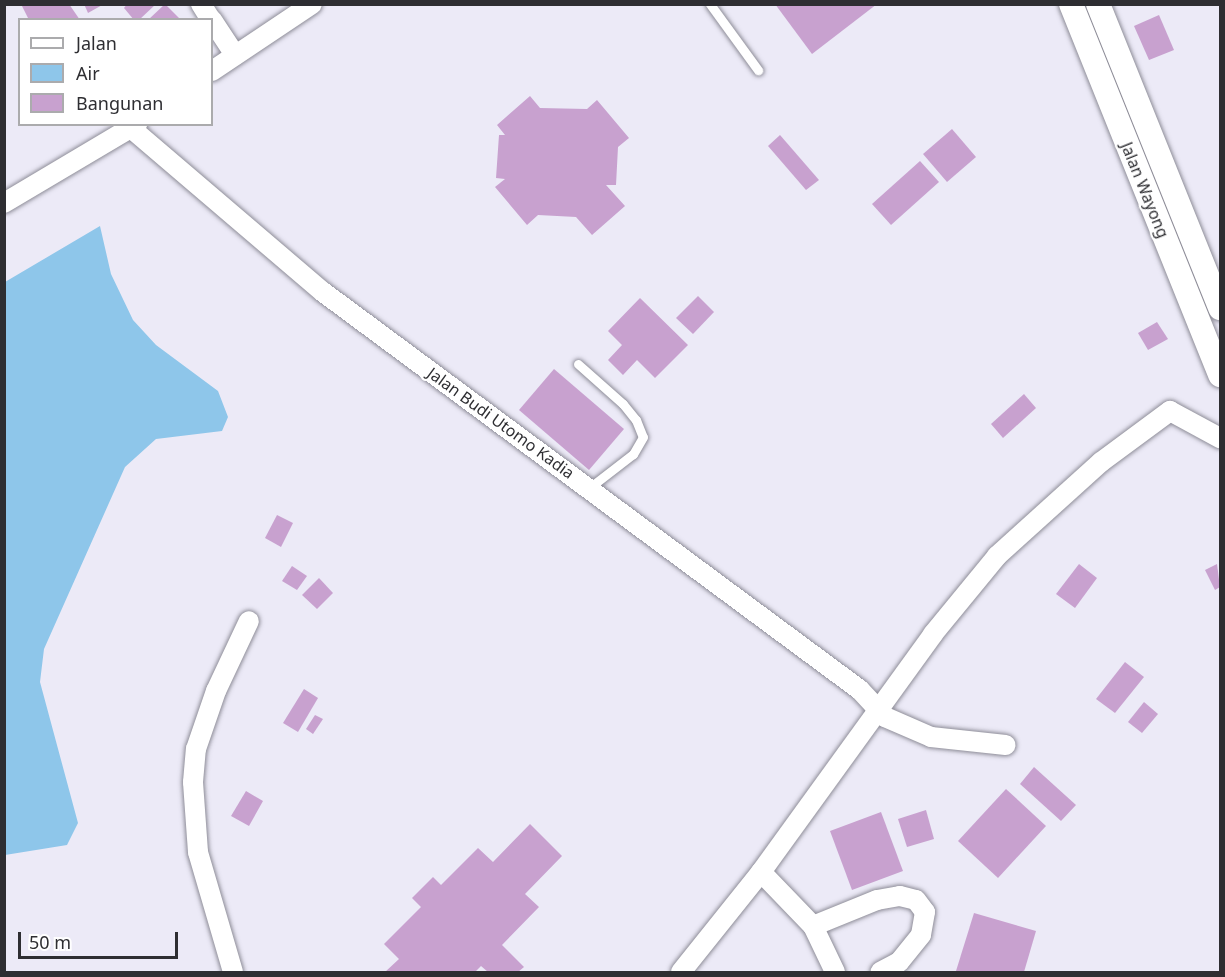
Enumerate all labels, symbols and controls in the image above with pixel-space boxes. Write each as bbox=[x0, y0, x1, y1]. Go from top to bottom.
legend bbox=[18, 18, 213, 126]
text: Jalan bbox=[76, 31, 117, 55]
text: Air bbox=[76, 61, 100, 85]
text: Bangunan bbox=[76, 91, 163, 115]
street label: Jalan Wayong bbox=[1117, 139, 1173, 241]
street label: Jalan Budi Utomo Kadia bbox=[424, 363, 578, 483]
scale bar bbox=[21, 920, 182, 958]
text: 50 m bbox=[29, 930, 71, 954]

